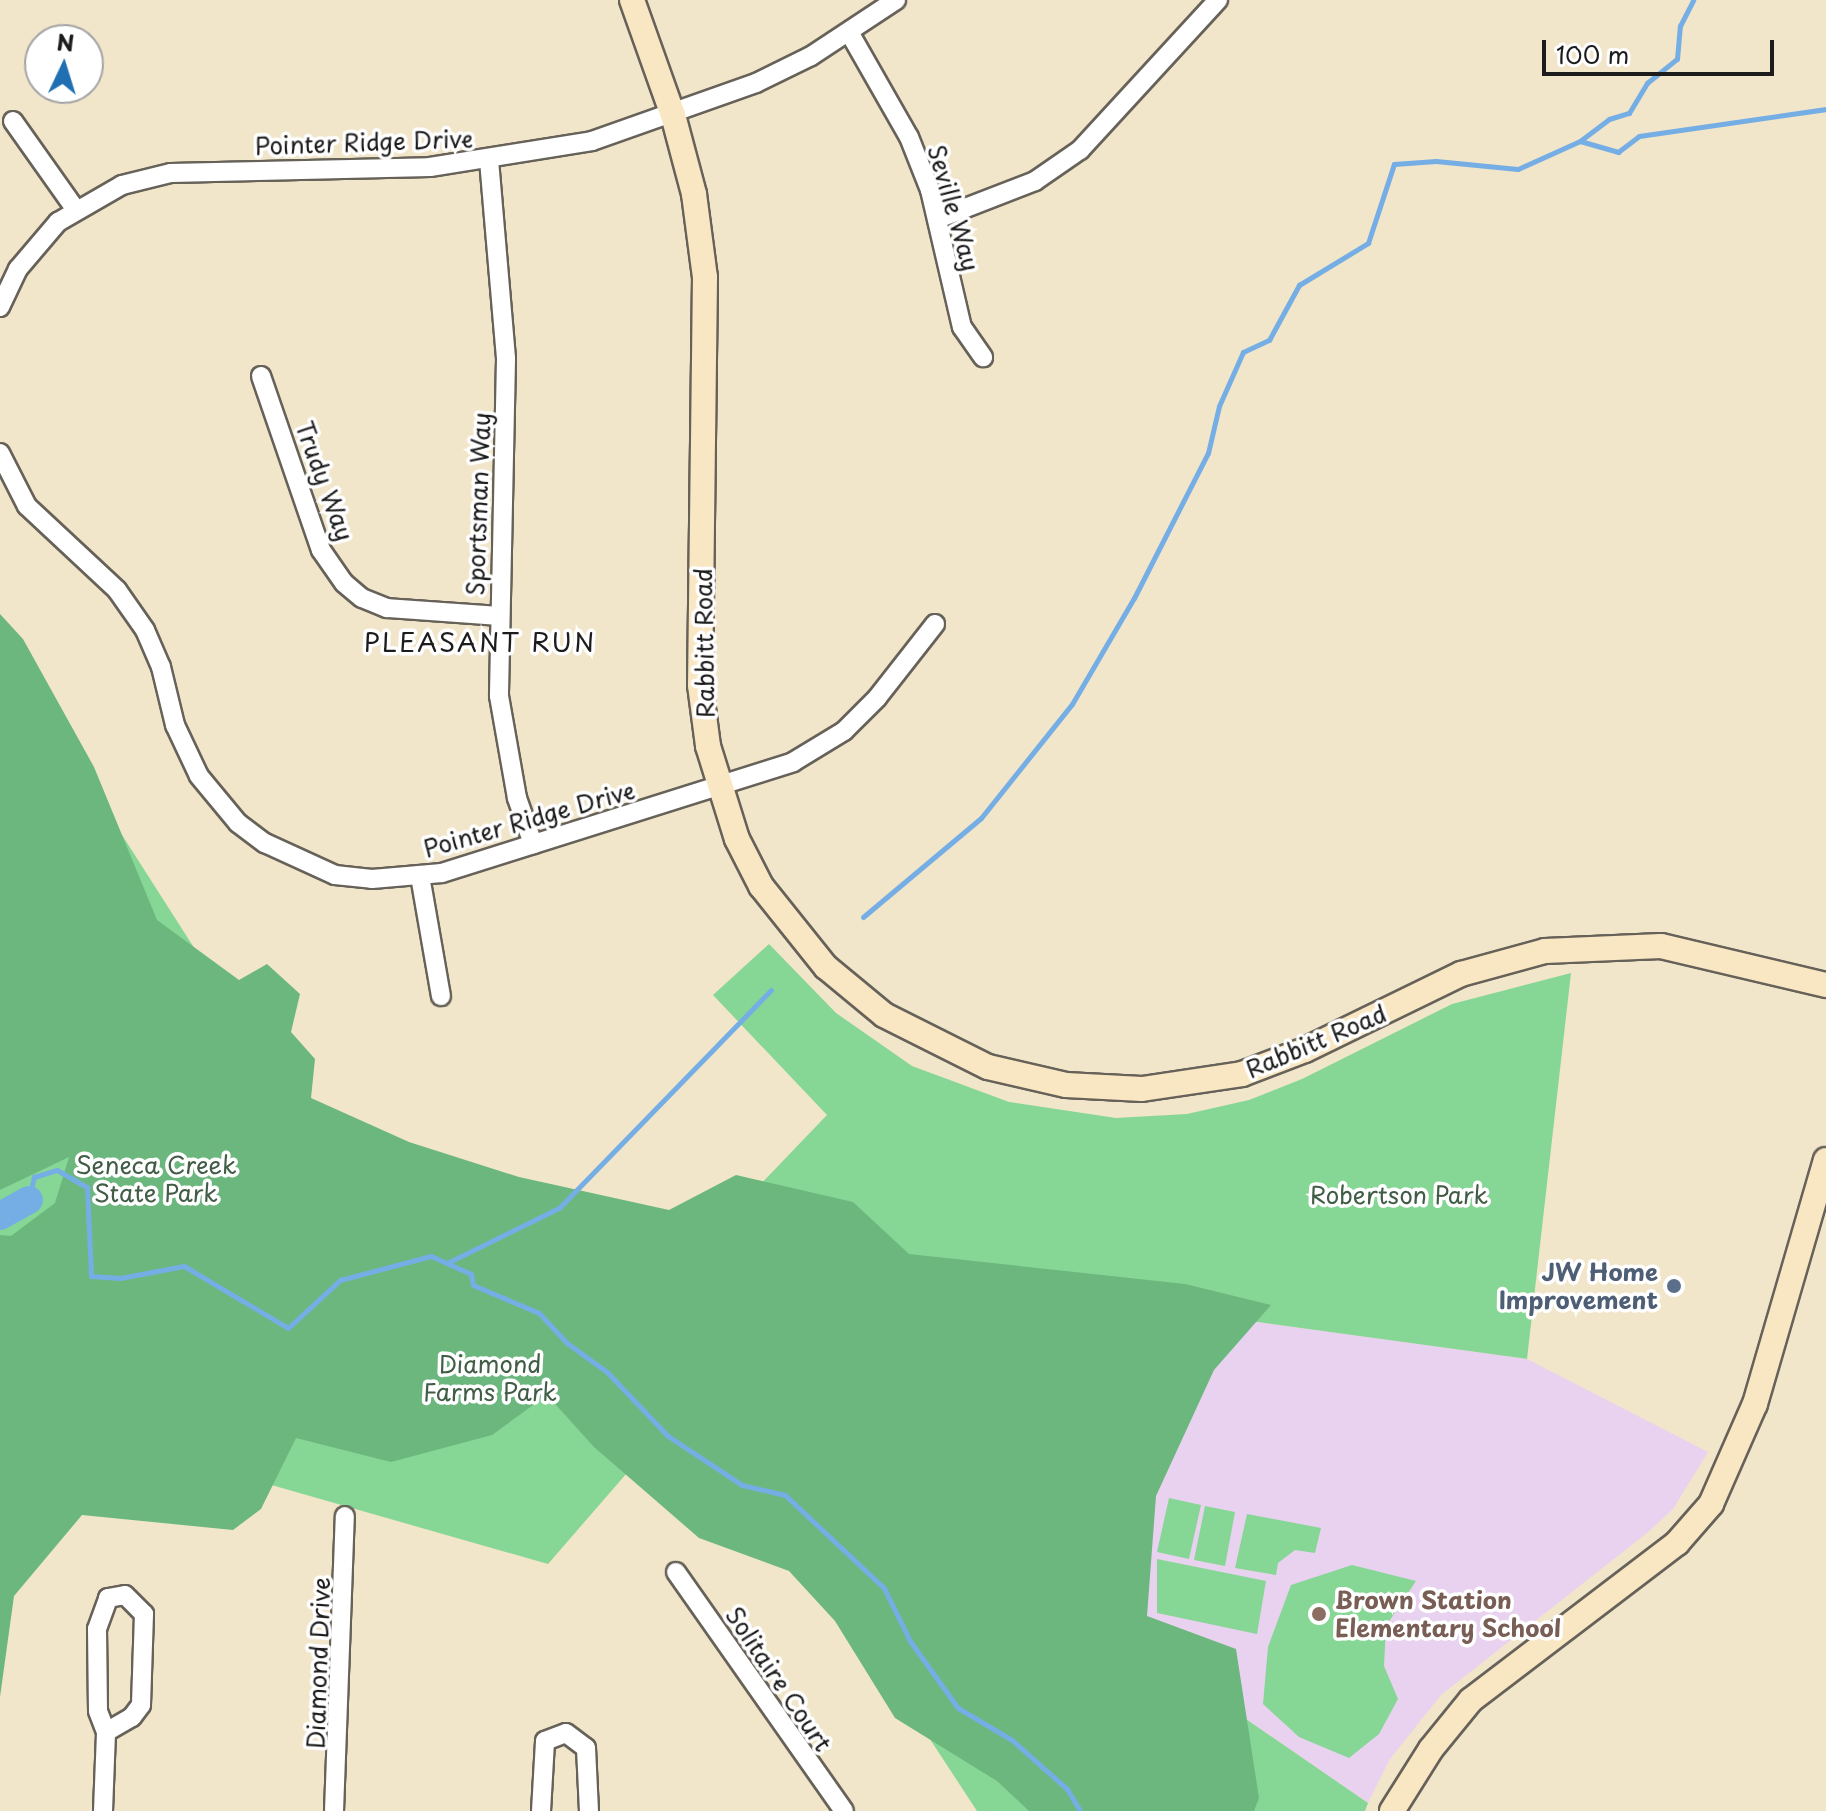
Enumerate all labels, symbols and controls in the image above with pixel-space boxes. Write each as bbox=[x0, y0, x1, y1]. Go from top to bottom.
north arrow bbox=[24, 24, 104, 104]
text: N bbox=[56, 24, 75, 59]
scale bar bbox=[1546, 24, 1778, 74]
text: 100 m bbox=[1556, 36, 1629, 72]
street label: Pointer Ridge Drive bbox=[252, 124, 476, 160]
street label: Seville Way bbox=[922, 141, 986, 275]
street label: Sportsman Way bbox=[460, 412, 496, 596]
street label: Trudy Way bbox=[290, 417, 360, 545]
street label: Rabbitt Road bbox=[688, 568, 720, 718]
district label: PLEASANT RUN bbox=[363, 626, 597, 658]
street label: Pointer Ridge Drive bbox=[418, 774, 640, 864]
street label: Rabbitt Road bbox=[1241, 998, 1391, 1084]
park label: Seneca Creek State Park bbox=[75, 1151, 237, 1207]
park label: Robertson Park bbox=[1310, 1181, 1488, 1209]
place label: JW Home Improvement bbox=[1499, 1258, 1658, 1314]
marker: JW Home Improvement bbox=[1665, 1277, 1683, 1295]
park label: Diamond Farms Park bbox=[423, 1350, 557, 1406]
street label: Diamond Drive bbox=[301, 1577, 335, 1749]
place label: Brown Station Elementary School bbox=[1335, 1586, 1561, 1642]
street label: Solitaire Court bbox=[720, 1601, 838, 1757]
marker: Brown Station Elementary School bbox=[1310, 1605, 1328, 1623]

